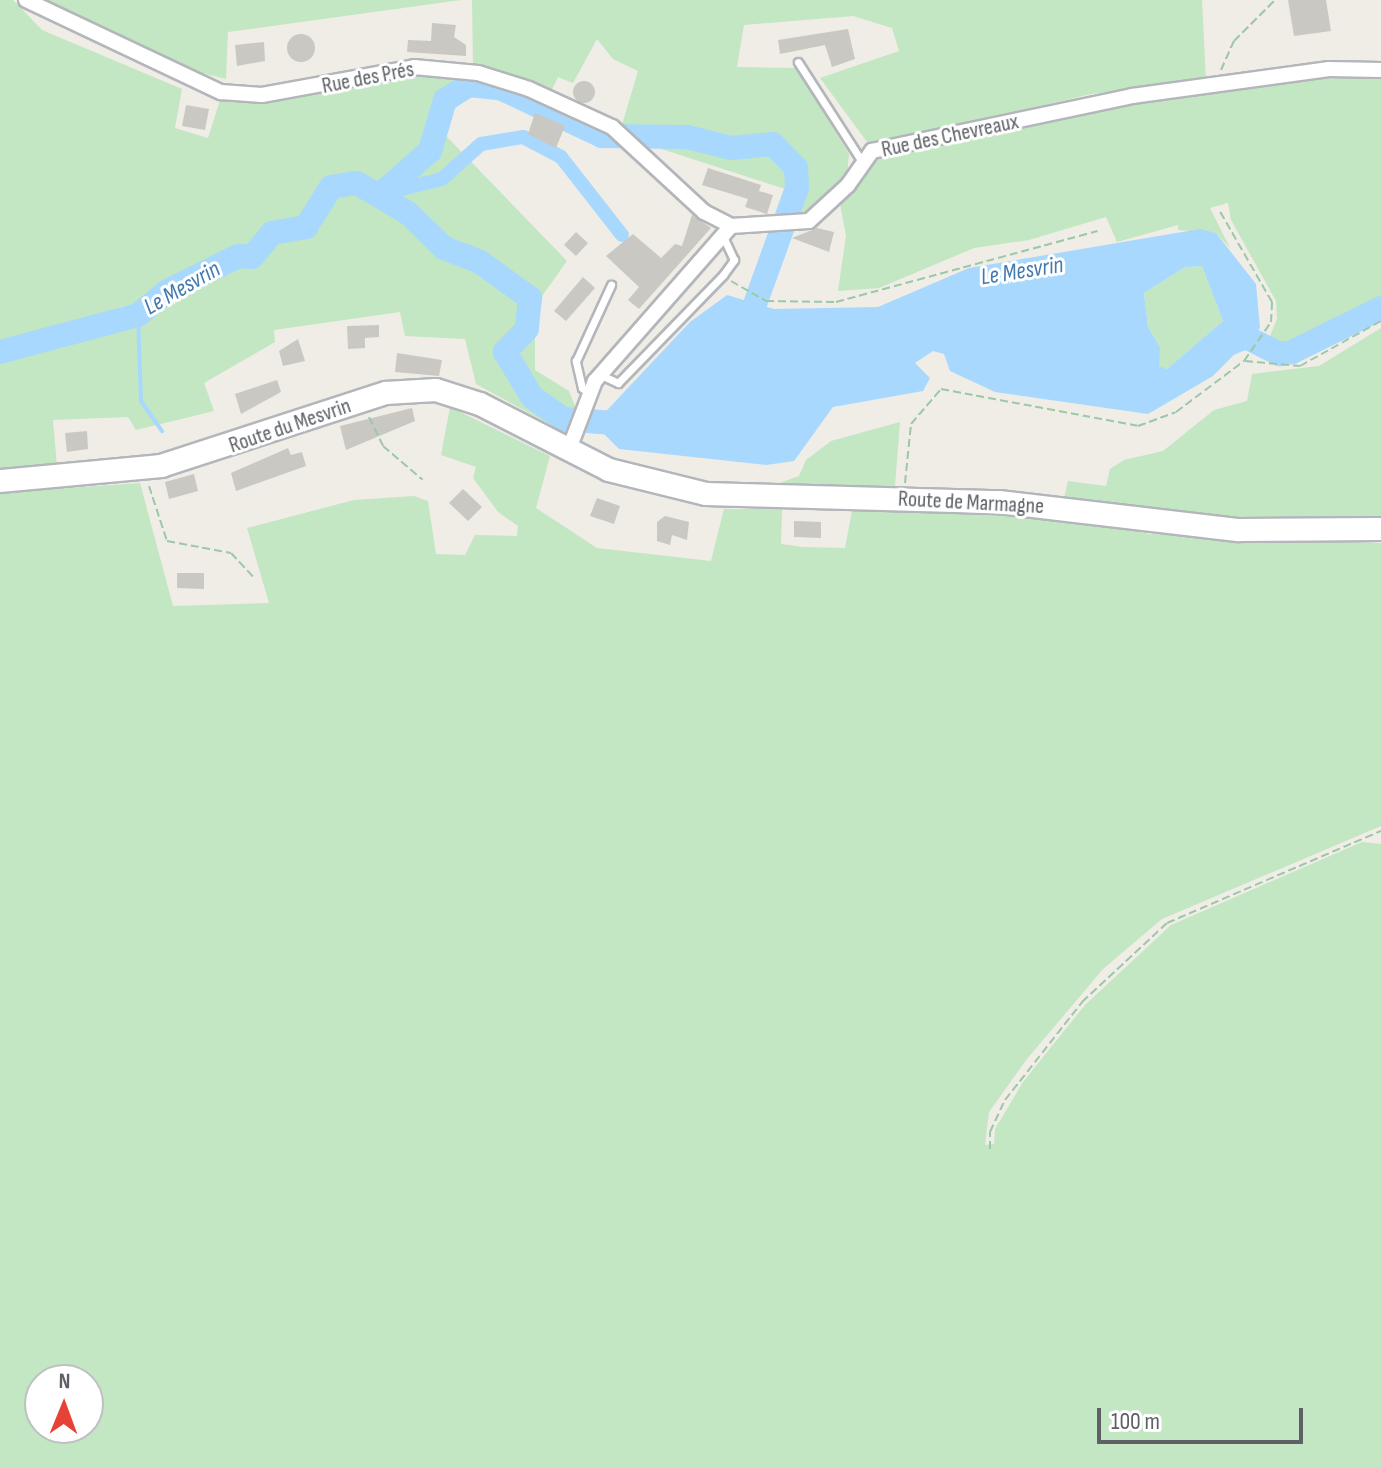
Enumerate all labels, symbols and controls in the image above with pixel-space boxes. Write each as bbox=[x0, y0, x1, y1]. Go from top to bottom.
street label: Rue des Prés bbox=[320, 56, 416, 100]
street label: Rue des Chevreaux bbox=[879, 109, 1021, 163]
water label: Le Mesvrin bbox=[979, 250, 1065, 292]
water label: Le Mesvrin bbox=[139, 255, 225, 321]
street label: Route du Mesvrin bbox=[226, 393, 354, 459]
street label: Route de Marmagne bbox=[897, 486, 1045, 520]
north arrow bbox=[24, 1364, 104, 1444]
text: N bbox=[58, 1368, 71, 1395]
scale bar bbox=[1101, 1392, 1307, 1442]
text: 100 m bbox=[1111, 1407, 1160, 1436]

